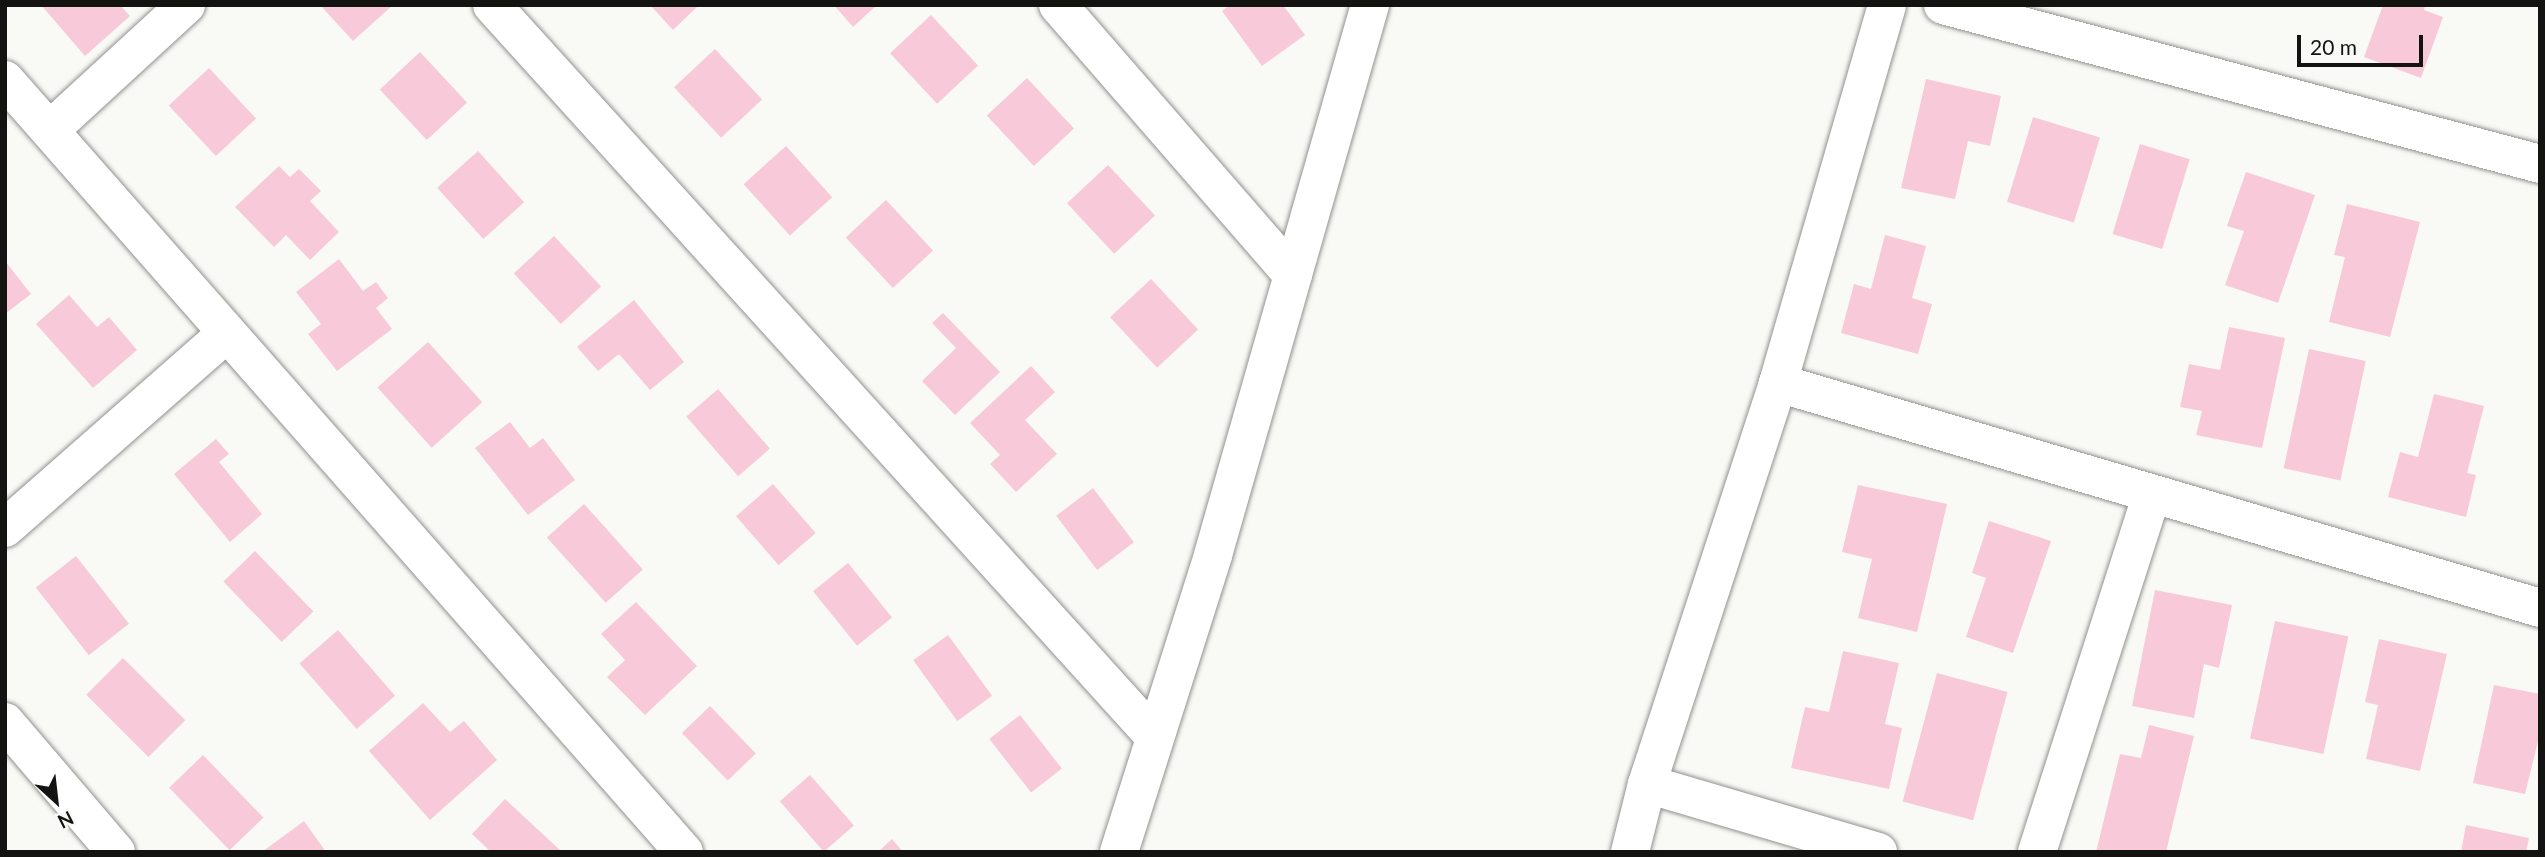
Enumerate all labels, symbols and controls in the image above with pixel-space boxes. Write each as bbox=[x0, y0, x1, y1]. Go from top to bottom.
scale bar bbox=[2300, 21, 2426, 65]
text: 20 m bbox=[2310, 34, 2357, 59]
north arrow bbox=[21, 766, 91, 836]
text: N bbox=[54, 807, 78, 834]

